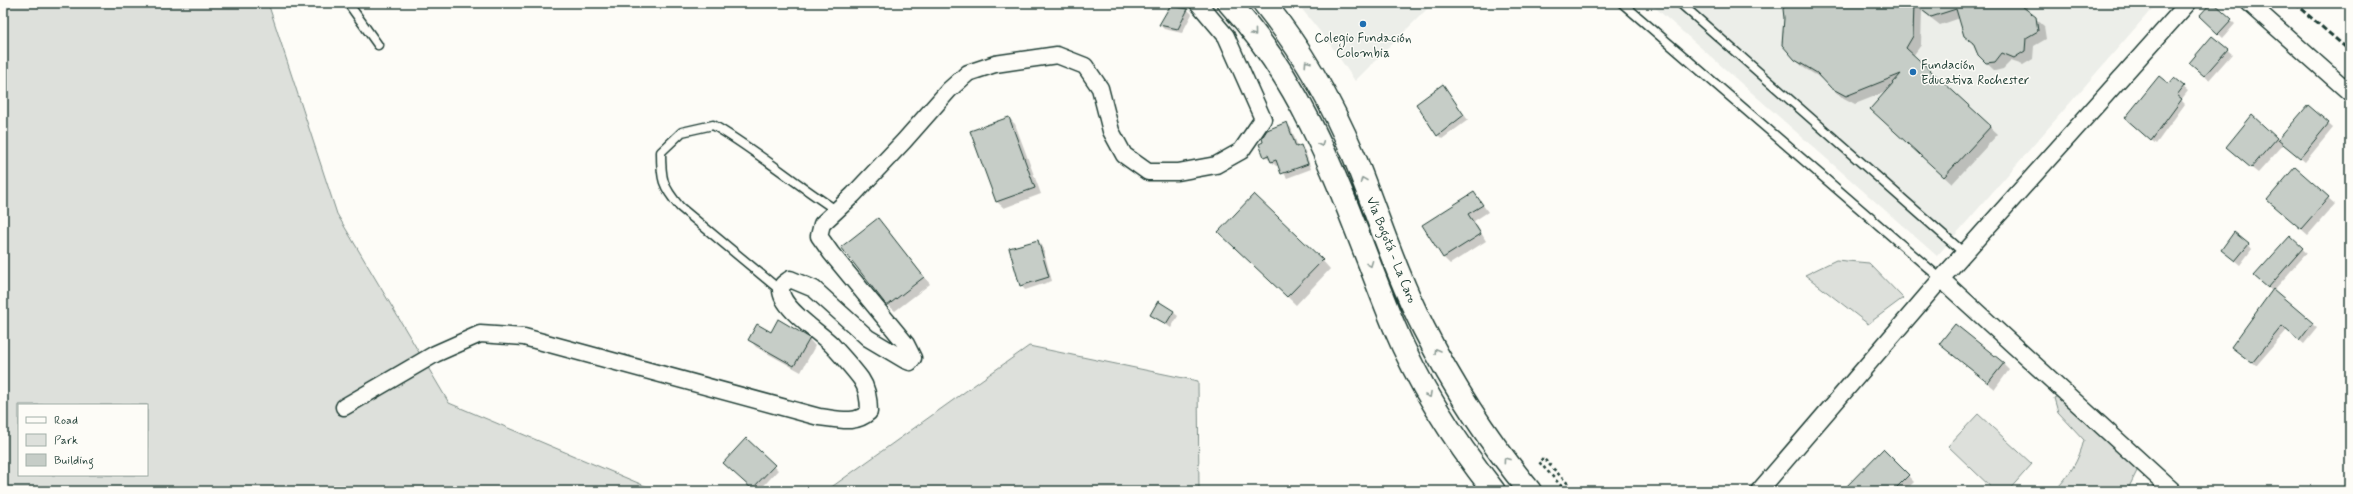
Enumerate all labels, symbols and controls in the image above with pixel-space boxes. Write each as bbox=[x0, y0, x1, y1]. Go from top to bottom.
marker: Colegio Fundación Colombia bbox=[1358, 19, 1368, 29]
one-way arrow bbox=[1249, 28, 1256, 36]
place label: Colegio Fundación Colombia bbox=[1315, 30, 1411, 62]
place label: Fundación Educativa Rochester bbox=[1921, 57, 2030, 89]
one-way arrow bbox=[1304, 60, 1312, 67]
marker: Fundación Educativa Rochester bbox=[1908, 67, 1918, 77]
one-way arrow bbox=[1316, 139, 1324, 147]
one-way arrow bbox=[1360, 176, 1368, 183]
street label: Vía Bogotá - La Caro bbox=[1360, 194, 1420, 307]
one-way arrow bbox=[1366, 261, 1374, 268]
one-way arrow bbox=[1434, 347, 1441, 355]
one-way arrow bbox=[1424, 391, 1431, 399]
legend bbox=[18, 404, 148, 476]
text: Road bbox=[54, 413, 78, 429]
text: Park bbox=[54, 433, 78, 449]
text: Building bbox=[54, 453, 94, 470]
one-way arrow bbox=[1504, 458, 1511, 465]

